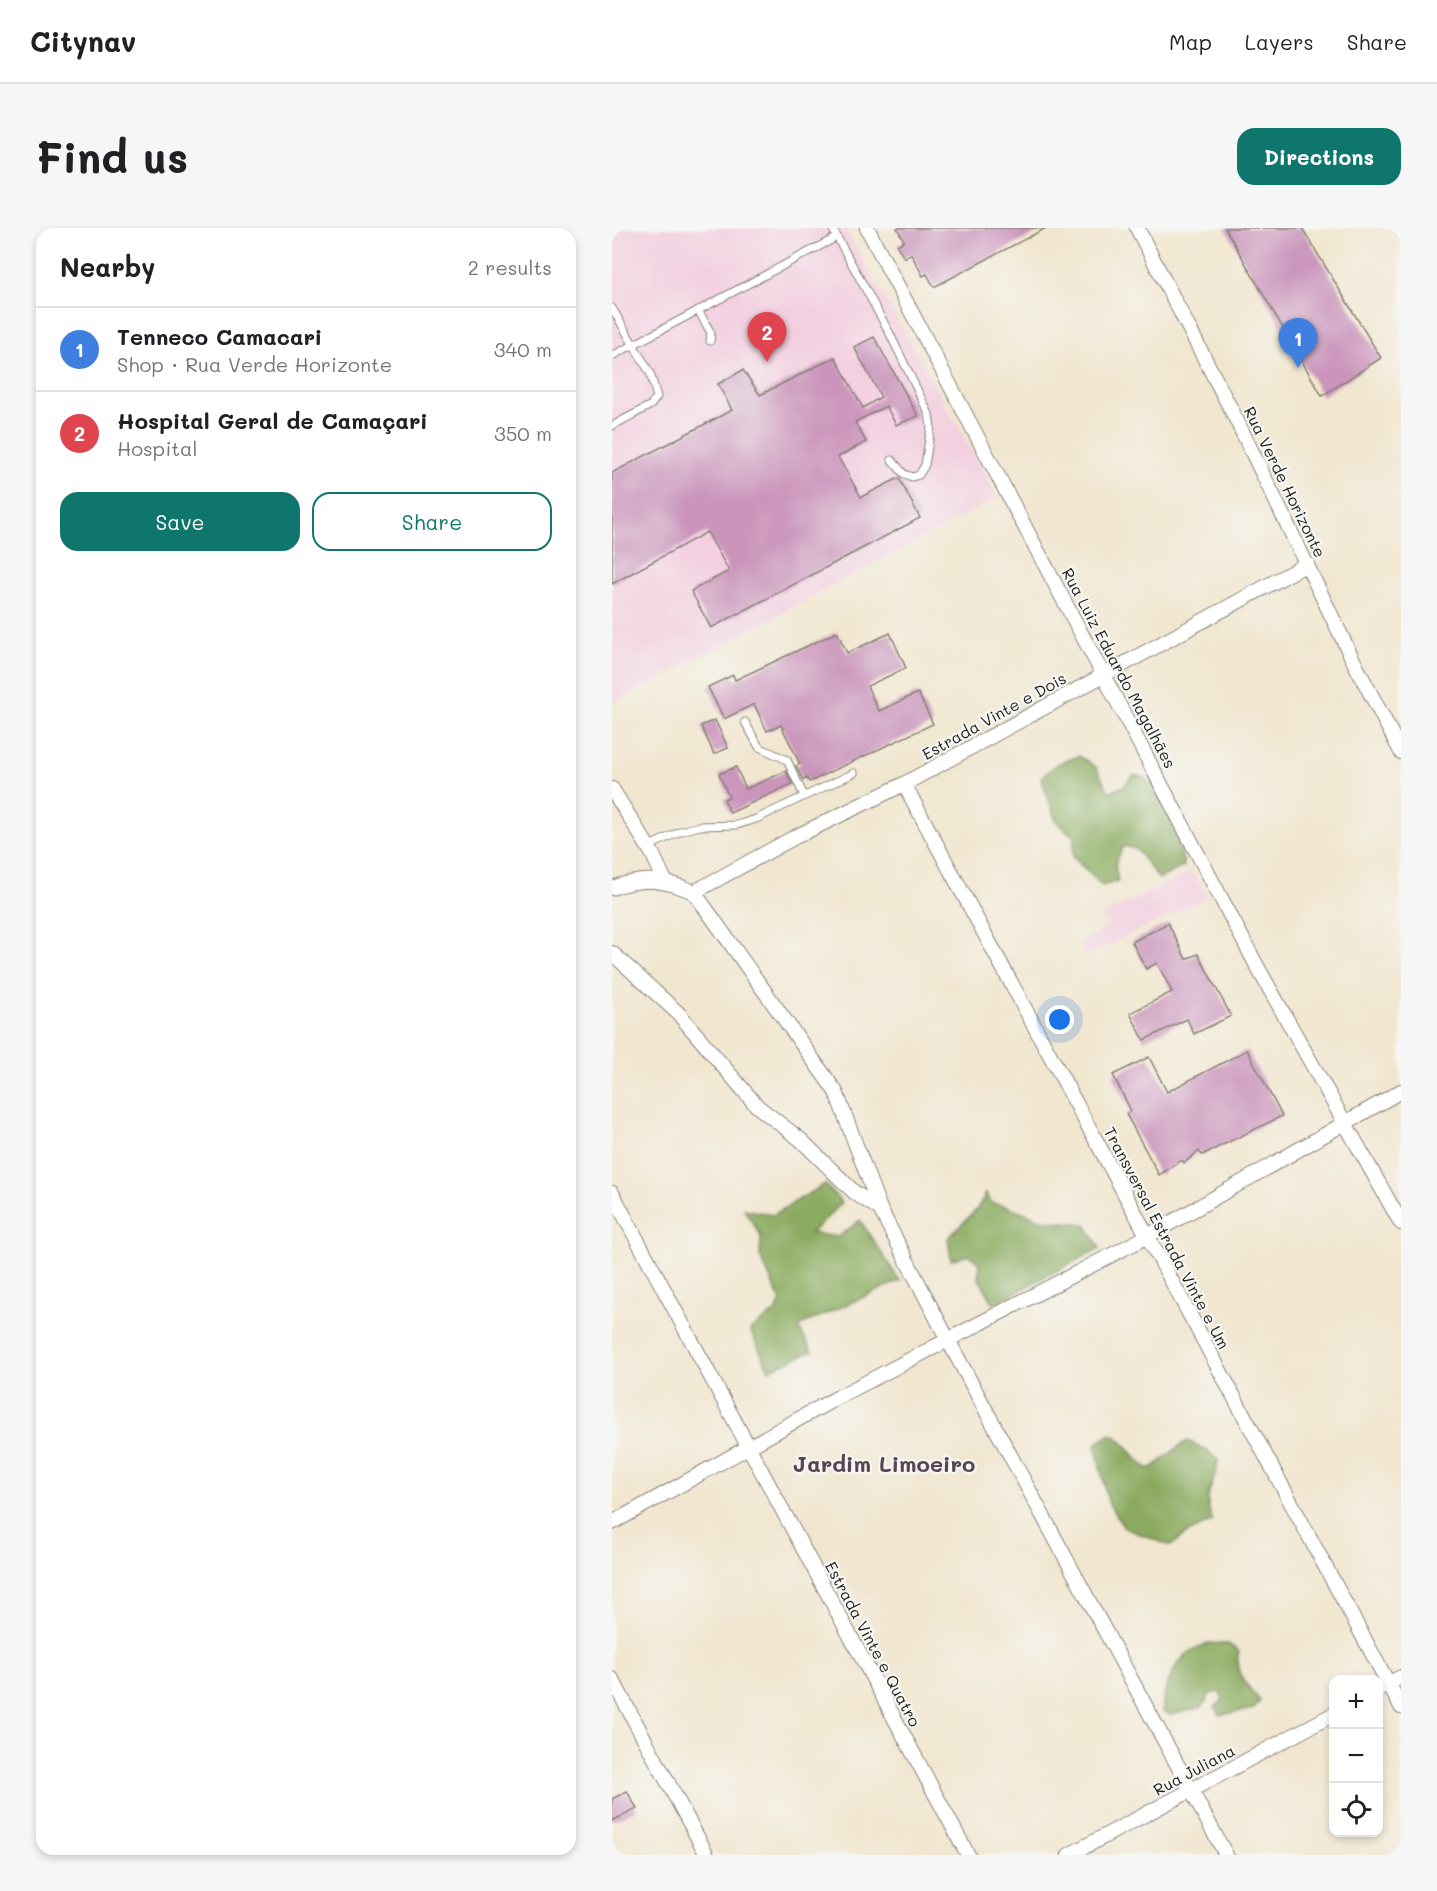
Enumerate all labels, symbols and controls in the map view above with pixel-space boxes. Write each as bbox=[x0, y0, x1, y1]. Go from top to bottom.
text: Citynav bbox=[30, 23, 136, 59]
text: Map bbox=[1169, 28, 1212, 55]
text: Layers bbox=[1245, 28, 1314, 55]
text: Share bbox=[1347, 28, 1407, 55]
button: Directions bbox=[1237, 128, 1401, 185]
text: Find us bbox=[36, 129, 188, 184]
text: Nearby bbox=[60, 250, 155, 284]
text: 2 results bbox=[468, 254, 552, 280]
pin: 2 bbox=[748, 312, 786, 362]
pin: 1 bbox=[1278, 318, 1318, 368]
text: Tenneco Camacari bbox=[117, 322, 322, 351]
text: 1 bbox=[75, 336, 84, 362]
text: 340 m bbox=[494, 336, 552, 362]
text: Shop · Rua Verde Horizonte bbox=[117, 351, 392, 377]
street label: Rua Verde Horizonte bbox=[1240, 403, 1331, 561]
text: Hospital Geral de Camaçari bbox=[117, 406, 428, 435]
text: 2 bbox=[74, 420, 85, 446]
text: 350 m bbox=[494, 420, 552, 446]
text: Hospital bbox=[117, 435, 198, 461]
button: Save bbox=[60, 492, 300, 551]
button: Share bbox=[312, 492, 552, 551]
street label: Rua Luiz Eduardo Magalhães bbox=[1058, 564, 1181, 771]
street label: Estrada Vinte e Dois bbox=[918, 667, 1069, 764]
your location bbox=[1045, 1005, 1074, 1034]
street label: Transversal Estrada Vinte e Um bbox=[1100, 1123, 1235, 1352]
district label: Jardim Limoeiro bbox=[793, 1449, 975, 1478]
street label: Estrada Vinte e Quatro bbox=[821, 1558, 926, 1730]
map controls bbox=[1329, 1675, 1383, 1837]
button: + bbox=[1329, 1675, 1383, 1729]
button: − bbox=[1329, 1729, 1383, 1783]
street label: Rua Juliana bbox=[1149, 1739, 1238, 1800]
button: locate bbox=[1329, 1783, 1383, 1837]

